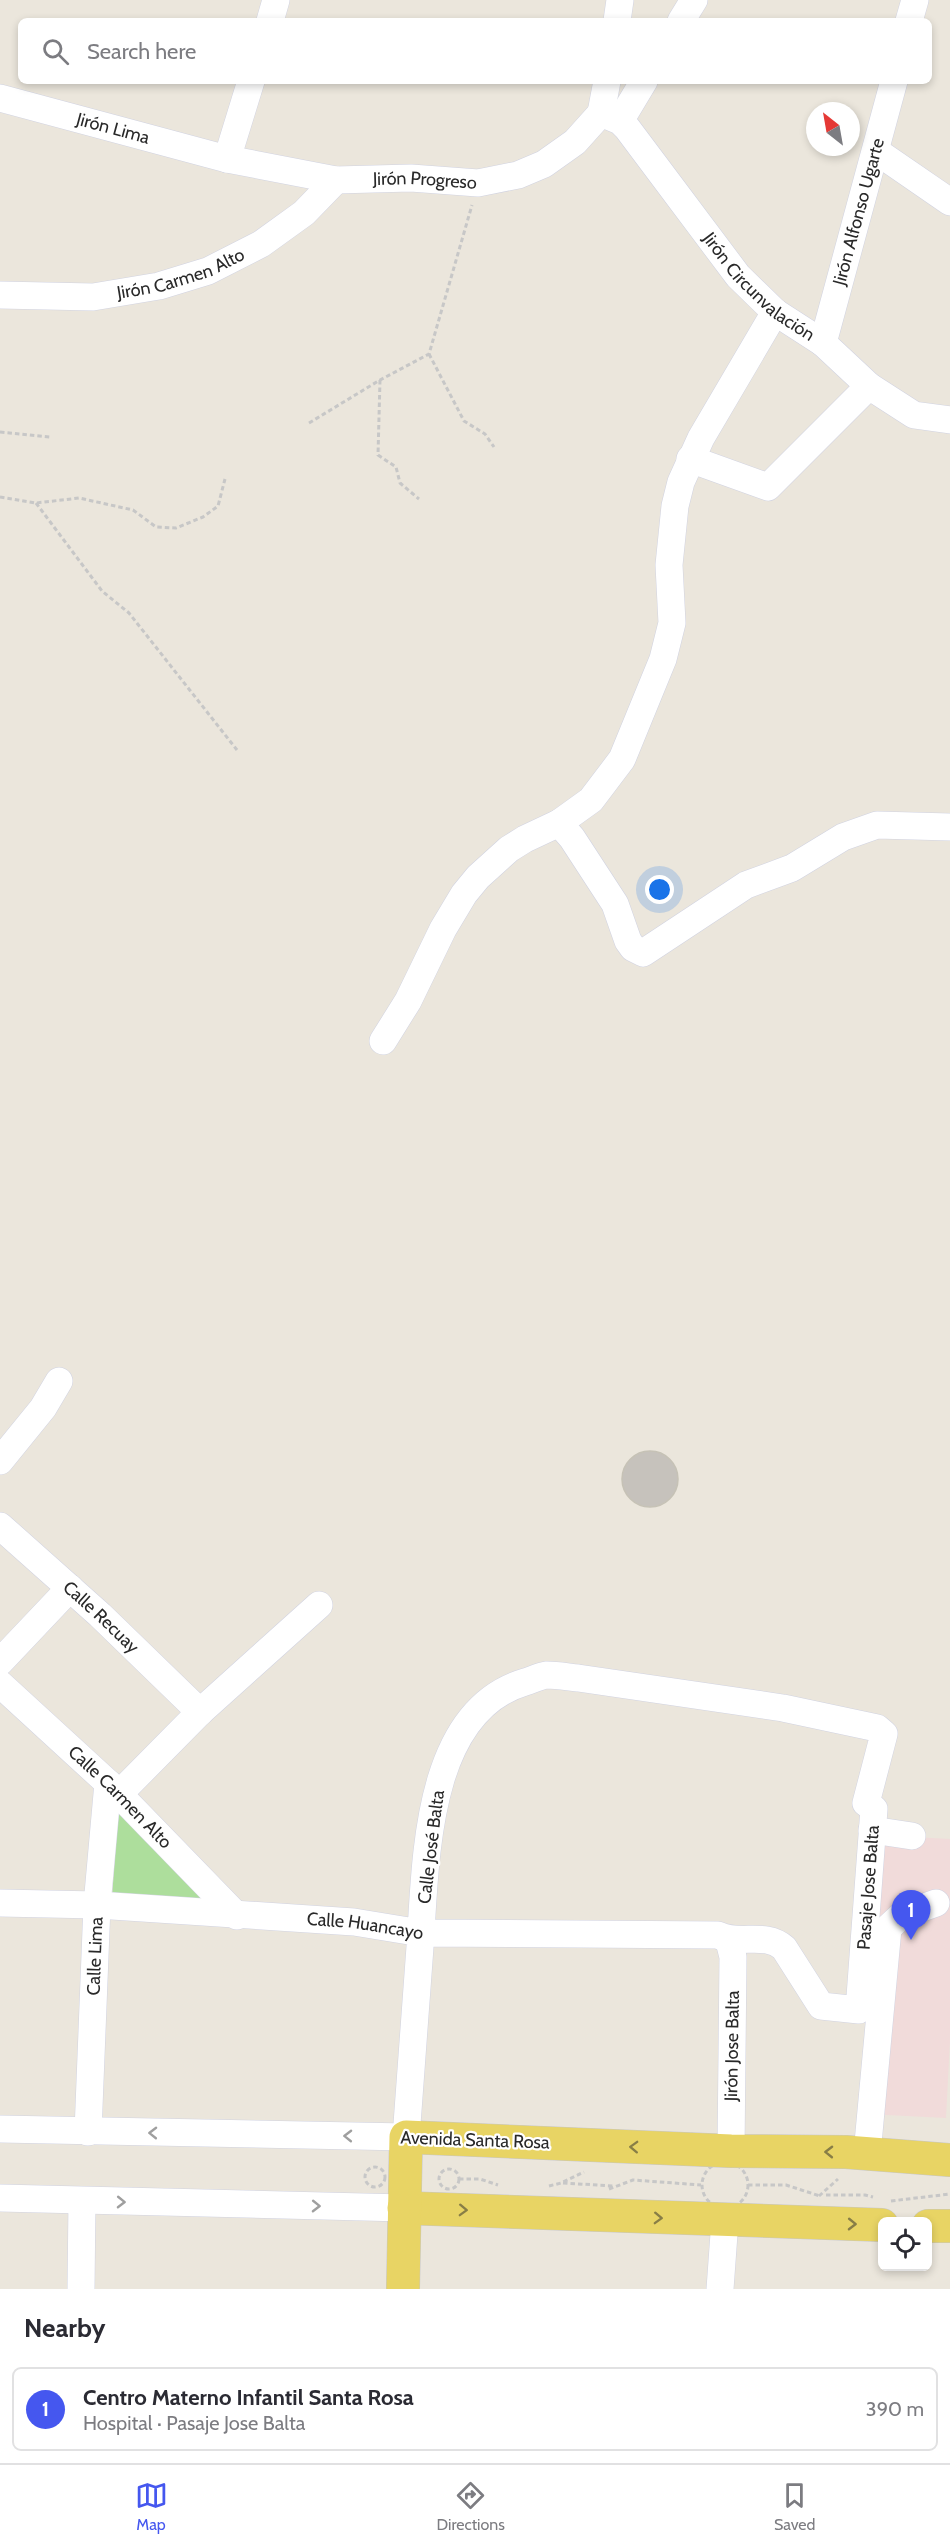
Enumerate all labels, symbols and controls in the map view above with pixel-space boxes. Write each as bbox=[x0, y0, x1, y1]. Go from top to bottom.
search box bbox=[18, 18, 932, 84]
icon: search bbox=[39, 35, 72, 68]
text: Search here bbox=[87, 38, 196, 65]
north arrow bbox=[806, 102, 860, 156]
street label: Jirón Lima bbox=[73, 108, 152, 149]
street label: Jirón Alfonso Ugarte bbox=[828, 136, 889, 289]
street label: Jirón Progreso bbox=[371, 167, 478, 194]
street label: Jirón Circunvalación bbox=[698, 227, 819, 346]
street label: Jirón Carmen Alto bbox=[114, 243, 248, 304]
your location bbox=[645, 875, 674, 904]
street label: Calle Recuay bbox=[58, 1576, 144, 1658]
street label: Calle Carmen Alto bbox=[64, 1741, 177, 1853]
street label: Calle José Balta bbox=[413, 1788, 449, 1905]
street label: Pasaje Jose Balta bbox=[853, 1824, 884, 1951]
pin: 1 bbox=[892, 1890, 930, 1940]
street label: Calle Huancayo bbox=[306, 1908, 425, 1944]
street label: Calle Lima bbox=[82, 1916, 108, 1996]
street label: Jirón Jose Balta bbox=[720, 1990, 744, 2103]
street label: Avenida Santa Rosa bbox=[400, 2126, 550, 2154]
one-way arrow bbox=[148, 2127, 157, 2139]
one-way arrow bbox=[343, 2130, 352, 2143]
one-way arrow bbox=[629, 2140, 638, 2153]
one-way arrow bbox=[824, 2146, 833, 2158]
one-way arrow bbox=[117, 2195, 126, 2208]
one-way arrow bbox=[312, 2200, 321, 2212]
one-way arrow bbox=[458, 2204, 467, 2216]
one-way arrow bbox=[653, 2211, 662, 2224]
map controls bbox=[878, 2217, 932, 2271]
button: locate bbox=[878, 2217, 932, 2271]
one-way arrow bbox=[848, 2218, 857, 2230]
text: Nearby bbox=[24, 2312, 105, 2344]
text: Centro Materno Infantil Santa Rosa bbox=[83, 2384, 414, 2411]
text: 1 bbox=[42, 2397, 49, 2421]
text: 390 m bbox=[866, 2397, 924, 2421]
text: Hospital · Pasaje Jose Balta bbox=[83, 2411, 305, 2435]
tab: Map bbox=[135, 2479, 168, 2534]
tab: Directions bbox=[437, 2479, 505, 2534]
tab: Saved bbox=[774, 2479, 815, 2534]

